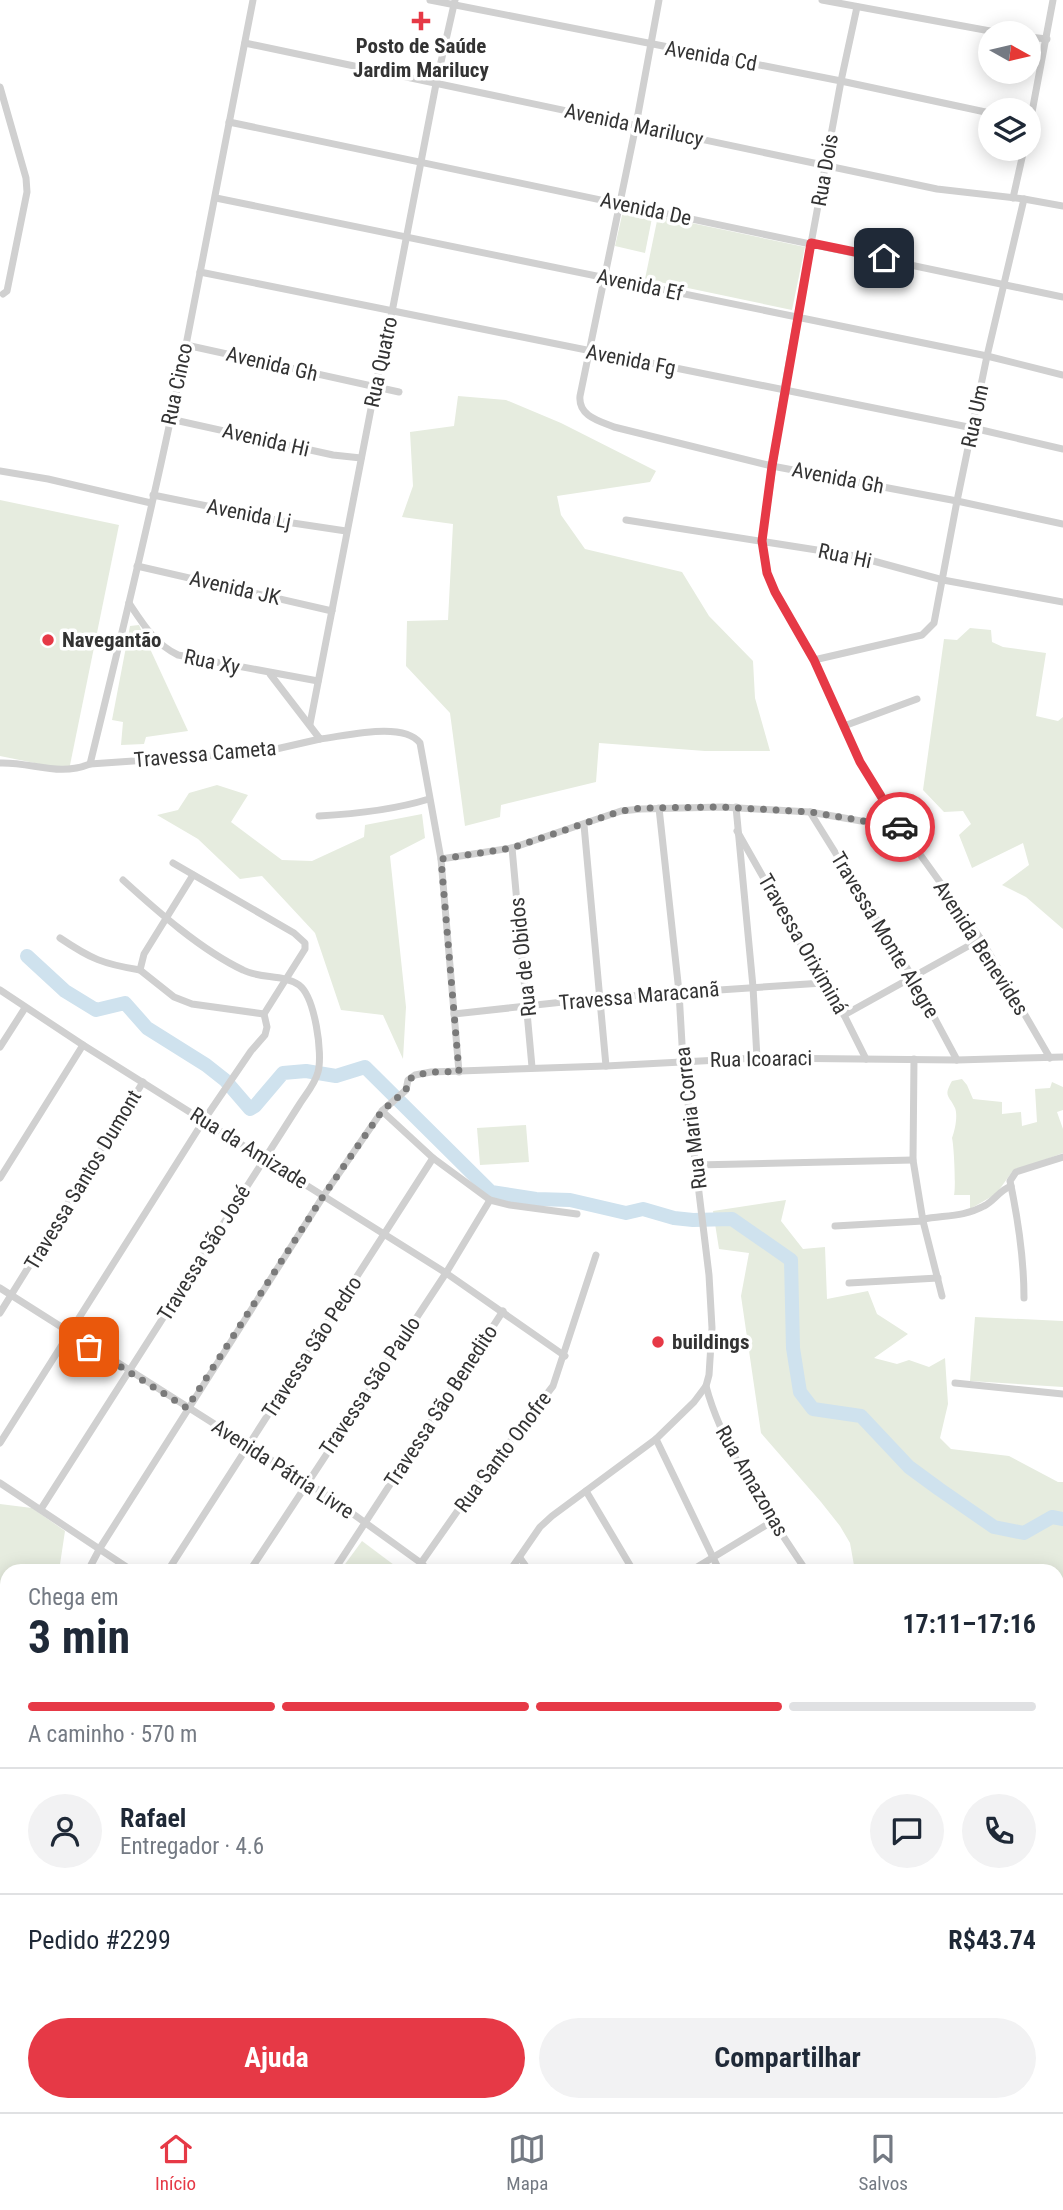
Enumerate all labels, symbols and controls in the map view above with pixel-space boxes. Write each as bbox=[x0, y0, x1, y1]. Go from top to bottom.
marker: Posto de Saúde Jardim Marilucy bbox=[411, 11, 431, 31]
north arrow bbox=[978, 21, 1041, 84]
map controls bbox=[978, 21, 1041, 161]
place label: Posto de Saúde Jardim Marilucy bbox=[353, 34, 490, 82]
street label: Avenida Cd bbox=[663, 36, 759, 76]
button: layers bbox=[978, 98, 1041, 161]
street label: Avenida Marilucy bbox=[562, 99, 706, 151]
street label: Rua Dois bbox=[807, 132, 843, 208]
street label: Avenida De bbox=[598, 188, 694, 230]
pin bbox=[854, 228, 914, 288]
icon: home bbox=[865, 239, 903, 277]
street label: Avenida Ef bbox=[595, 264, 686, 306]
street label: Rua Quatro bbox=[360, 315, 402, 409]
street label: Avenida Fg bbox=[584, 340, 678, 380]
street label: Rua Cinco bbox=[157, 341, 197, 427]
street label: Avenida Gh bbox=[224, 342, 320, 386]
street label: Rua Um bbox=[957, 382, 993, 450]
street label: Avenida Hi bbox=[220, 418, 312, 462]
street label: Avenida Gh bbox=[790, 457, 886, 499]
street label: Avenida Lj bbox=[205, 494, 293, 534]
street label: Rua Hi bbox=[816, 539, 874, 573]
street label: Avenida JK bbox=[187, 566, 283, 610]
place label: Navegantão bbox=[62, 628, 162, 652]
marker: Navegantão bbox=[40, 632, 56, 648]
street label: Rua Xy bbox=[182, 644, 242, 680]
street label: Travessa Cameta bbox=[133, 736, 277, 772]
courier bbox=[865, 792, 935, 862]
icon: car bbox=[881, 808, 919, 846]
street label: Travessa Monte Alegre bbox=[826, 848, 944, 1022]
street label: Travessa Oriximiná bbox=[753, 870, 853, 1018]
street label: Avenida Benevides bbox=[929, 876, 1033, 1020]
street label: Rua de Obidos bbox=[505, 896, 541, 1018]
street label: Travessa Maracanã bbox=[558, 977, 720, 1015]
street label: Rua Maria Correa bbox=[670, 1045, 712, 1191]
street label: Rua Icoaraci bbox=[710, 1046, 812, 1072]
street label: Travessa Santos Dumont bbox=[20, 1086, 146, 1274]
street label: Rua da Amizade bbox=[186, 1102, 312, 1194]
street label: Travessa São José bbox=[153, 1181, 255, 1325]
street label: Travessa São Pedro bbox=[257, 1272, 367, 1422]
street label: Travessa São Paulo bbox=[315, 1312, 425, 1460]
pin bbox=[59, 1317, 119, 1377]
street label: Travessa São Benedito bbox=[380, 1321, 502, 1491]
icon: bag bbox=[70, 1328, 108, 1366]
place label: buildings bbox=[672, 1330, 749, 1354]
marker: buildings bbox=[650, 1334, 666, 1350]
street label: Rua Santo Onofre bbox=[450, 1387, 556, 1517]
street label: Avenida Pátria Livre bbox=[208, 1414, 359, 1524]
street label: Rua Amazonas bbox=[711, 1421, 793, 1541]
text: Chega em bbox=[28, 1584, 119, 1611]
text: 17:11–17:16 bbox=[902, 1609, 1036, 1639]
text: 3 min bbox=[28, 1610, 130, 1664]
text: A caminho · 570 m bbox=[28, 1721, 197, 1748]
button: person bbox=[28, 1794, 102, 1868]
button: chat bbox=[870, 1794, 944, 1868]
button: phone bbox=[962, 1794, 1036, 1868]
text: Rafael bbox=[120, 1803, 186, 1833]
text: Entregador · 4.6 bbox=[120, 1833, 264, 1860]
text: Pedido #2299 bbox=[28, 1925, 171, 1955]
text: R$43.74 bbox=[948, 1925, 1036, 1955]
button: Ajuda bbox=[28, 2018, 525, 2098]
button: Compartilhar bbox=[539, 2018, 1036, 2098]
tab: Início bbox=[155, 2130, 196, 2195]
tab: Mapa bbox=[506, 2130, 548, 2195]
tab: Salvos bbox=[858, 2130, 908, 2195]

